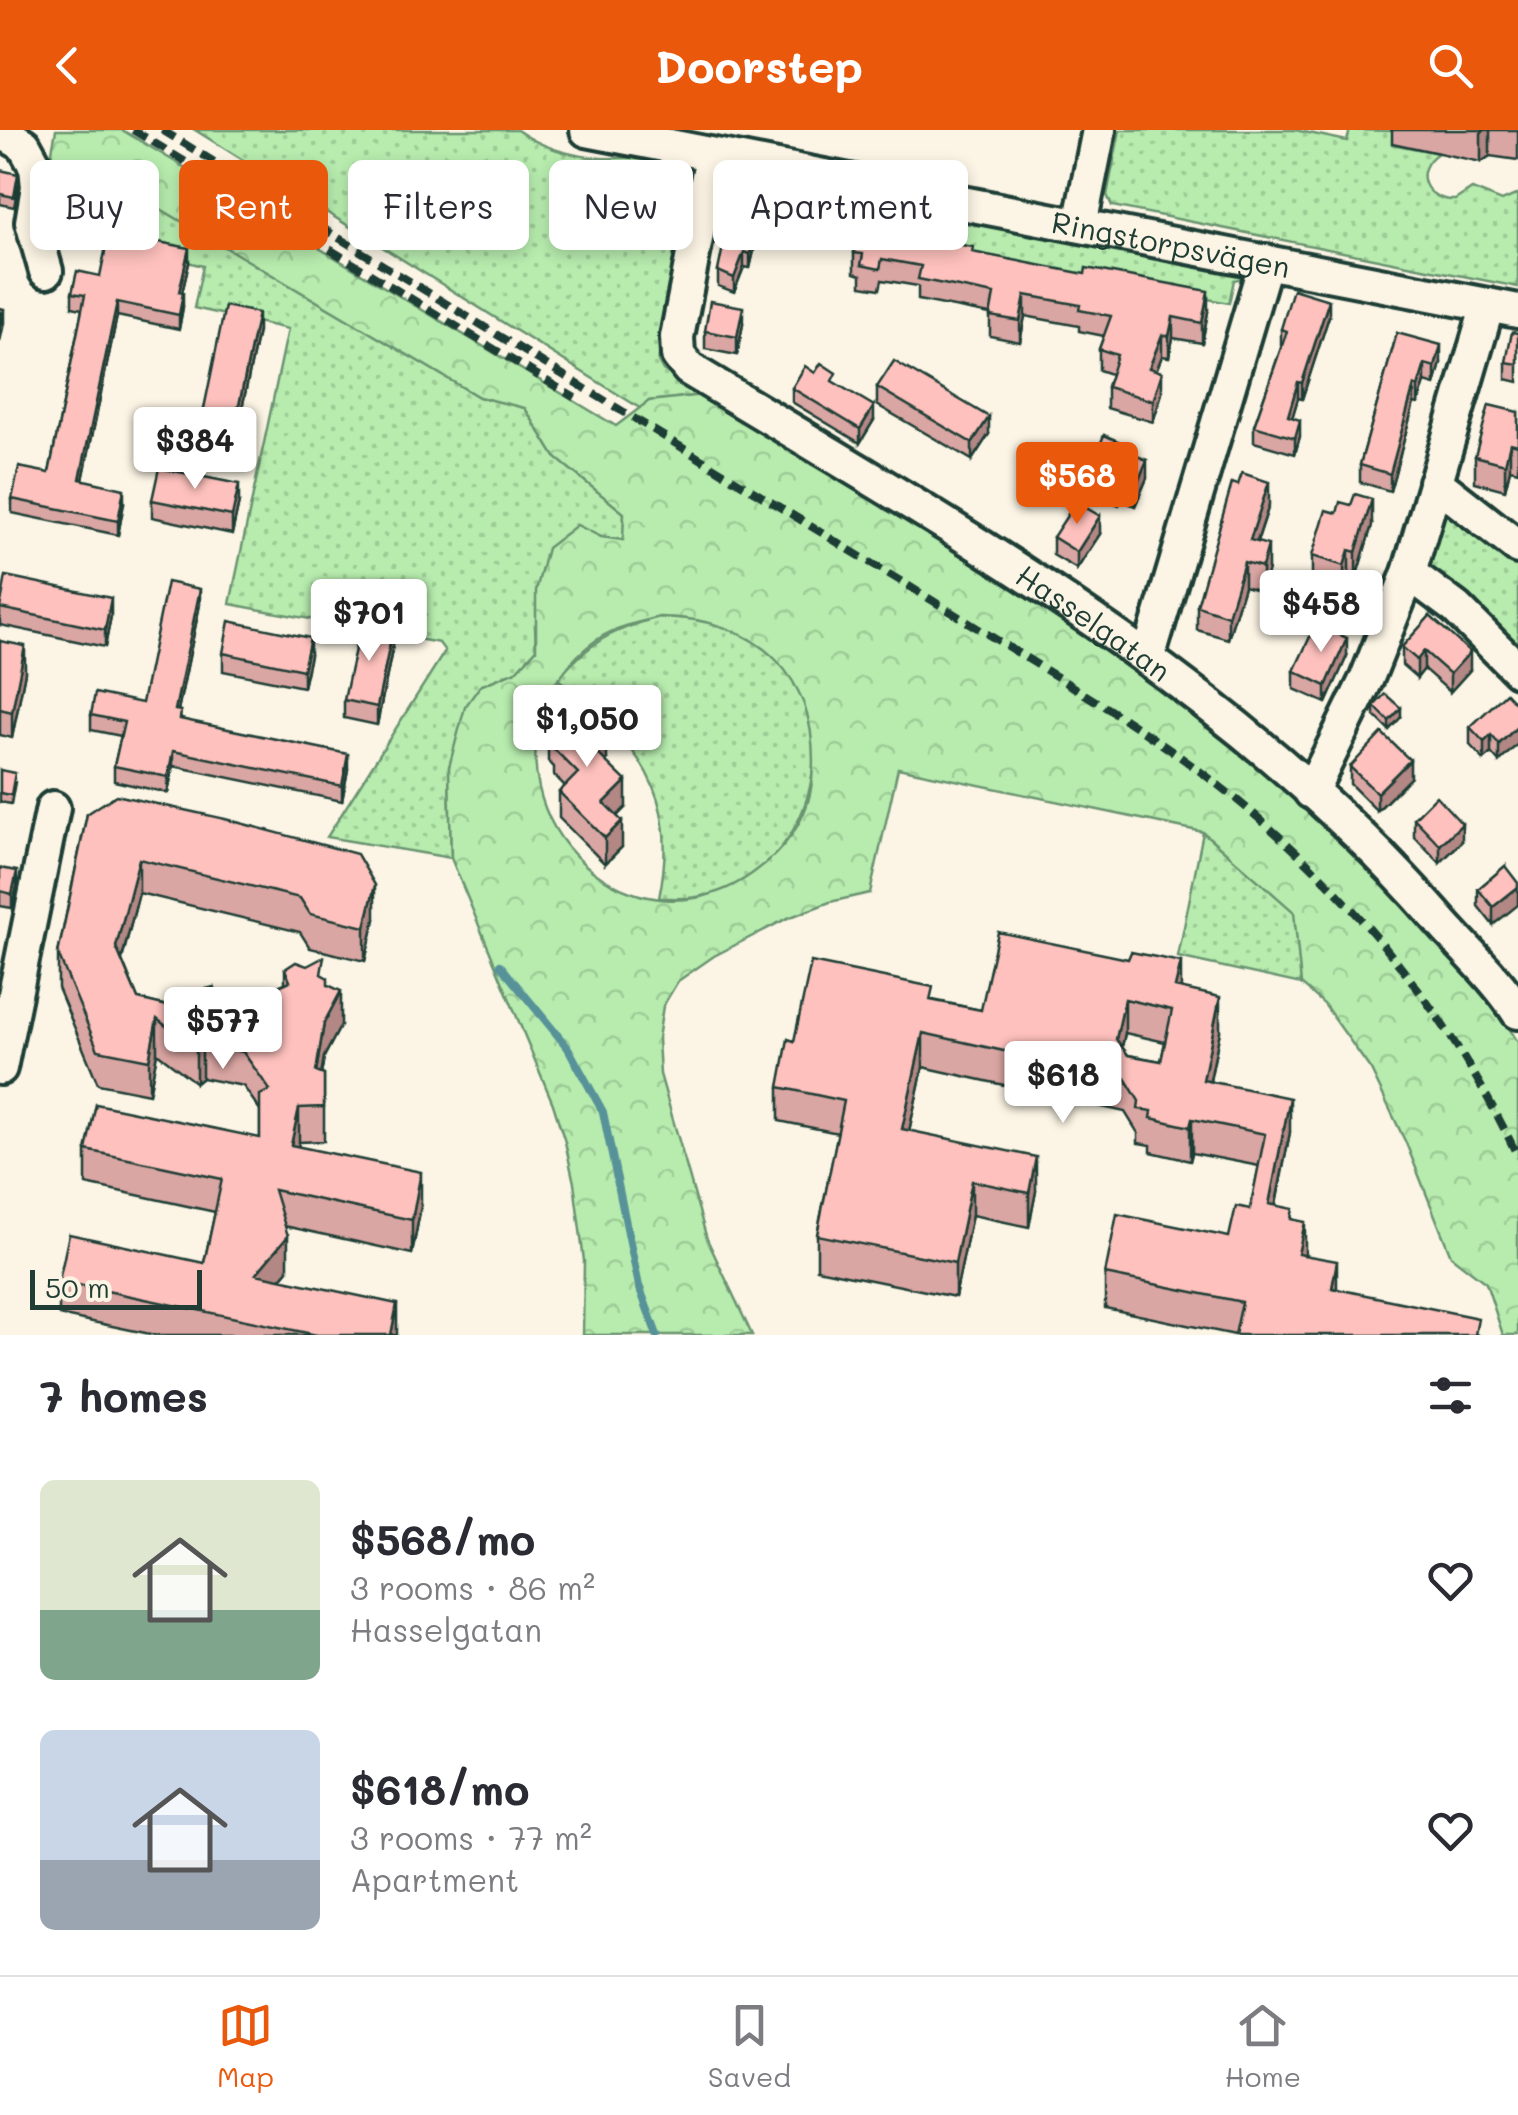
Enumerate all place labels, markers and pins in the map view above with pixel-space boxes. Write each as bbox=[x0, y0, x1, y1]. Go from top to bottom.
pin: $384 bbox=[136, 407, 254, 492]
pin: $568 bbox=[1018, 442, 1136, 527]
pin: $458 bbox=[1262, 570, 1380, 655]
pin: $701 bbox=[310, 579, 428, 664]
pin: $1,050 bbox=[506, 685, 668, 770]
pin: $577 bbox=[164, 987, 282, 1072]
pin: $618 bbox=[1004, 1041, 1122, 1126]

